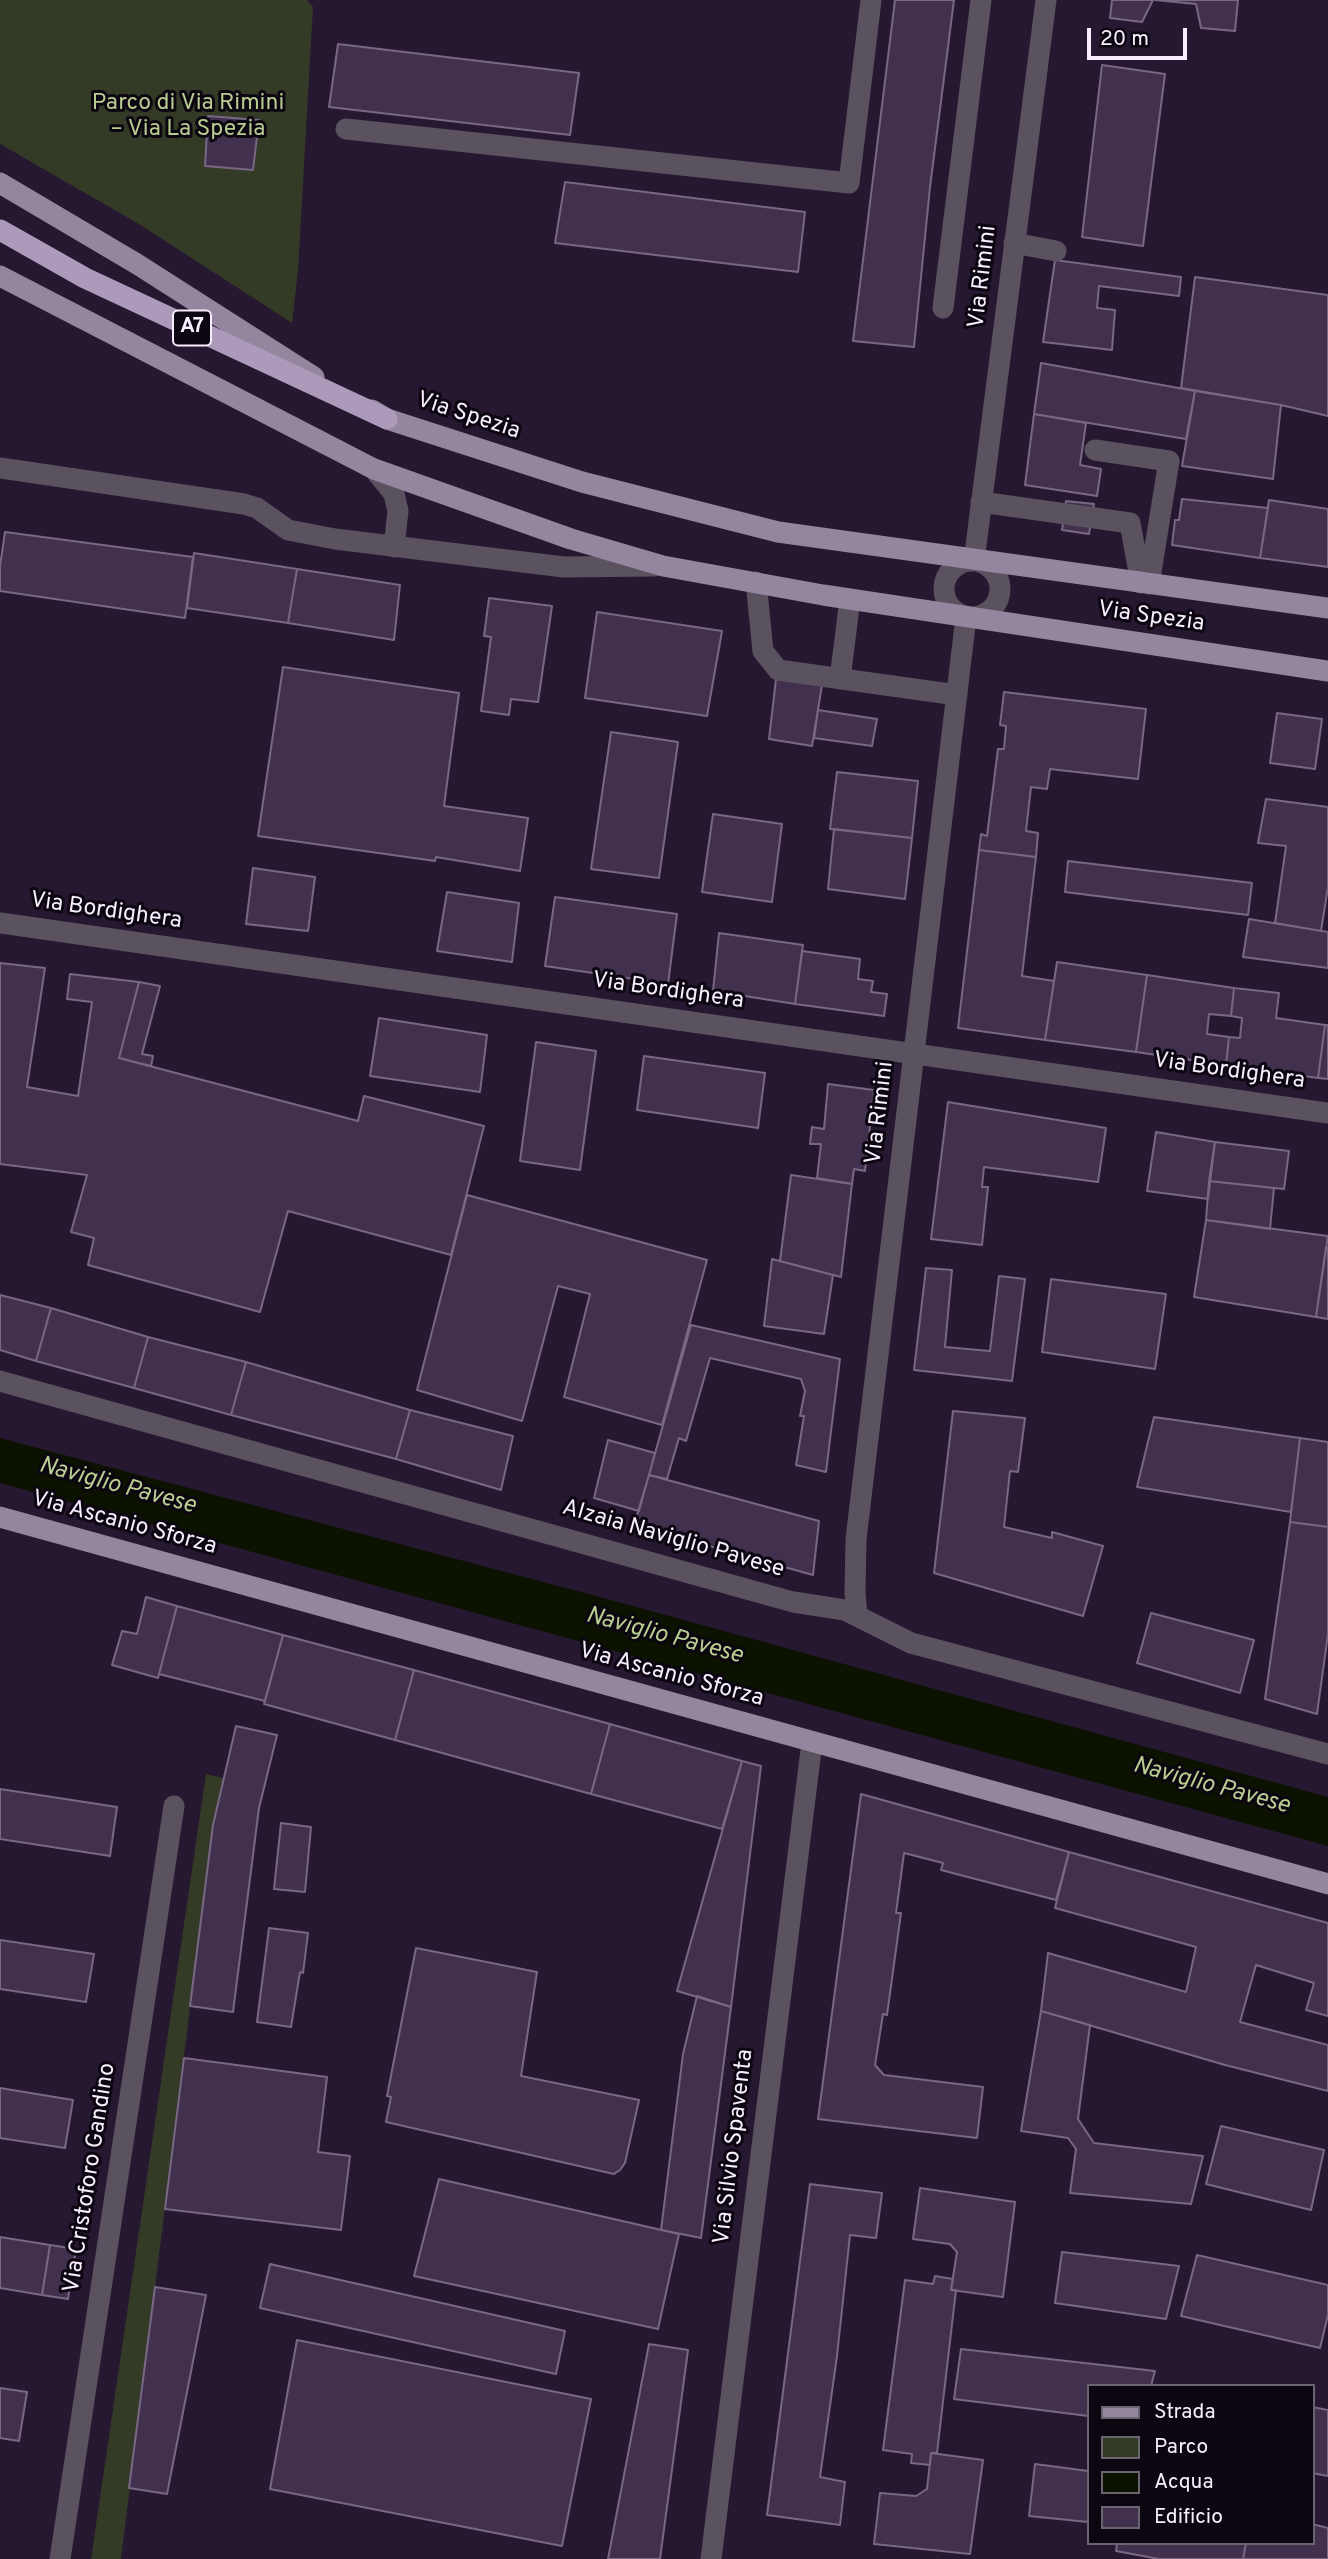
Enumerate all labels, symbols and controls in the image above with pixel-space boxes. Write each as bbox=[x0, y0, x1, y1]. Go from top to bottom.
scale bar bbox=[1090, 14, 1190, 58]
text: 20 m bbox=[1100, 26, 1149, 53]
park label: Parco di Via Rimini – Via La Spezia bbox=[92, 90, 284, 144]
street label: Via Rimini bbox=[964, 224, 1004, 330]
road number: A7 bbox=[173, 310, 211, 346]
street label: Via Spezia bbox=[413, 387, 523, 447]
street label: Via Spezia bbox=[1096, 597, 1206, 639]
street label: Via Bordighera bbox=[28, 888, 184, 936]
street label: Via Bordighera bbox=[590, 968, 746, 1016]
street label: Via Bordighera bbox=[1151, 1048, 1307, 1096]
street label: Via Rimini bbox=[861, 1060, 901, 1166]
water label: Naviglio Pavese bbox=[36, 1452, 198, 1522]
street label: Via Ascanio Sforza bbox=[29, 1486, 219, 1562]
street label: Alzaia Naviglio Pavese bbox=[559, 1495, 787, 1585]
water label: Naviglio Pavese bbox=[583, 1602, 745, 1672]
street label: Via Ascanio Sforza bbox=[576, 1638, 766, 1714]
water label: Naviglio Pavese bbox=[1130, 1752, 1292, 1822]
street label: Via Silvio Spaventa bbox=[709, 2048, 761, 2246]
street label: Via Cristoforo Gandino bbox=[59, 2061, 123, 2295]
legend bbox=[1086, 2384, 1314, 2545]
text: Strada bbox=[1154, 2399, 1215, 2426]
text: Parco bbox=[1154, 2434, 1208, 2461]
text: Acqua bbox=[1154, 2469, 1214, 2496]
text: Edificio bbox=[1154, 2504, 1223, 2531]

